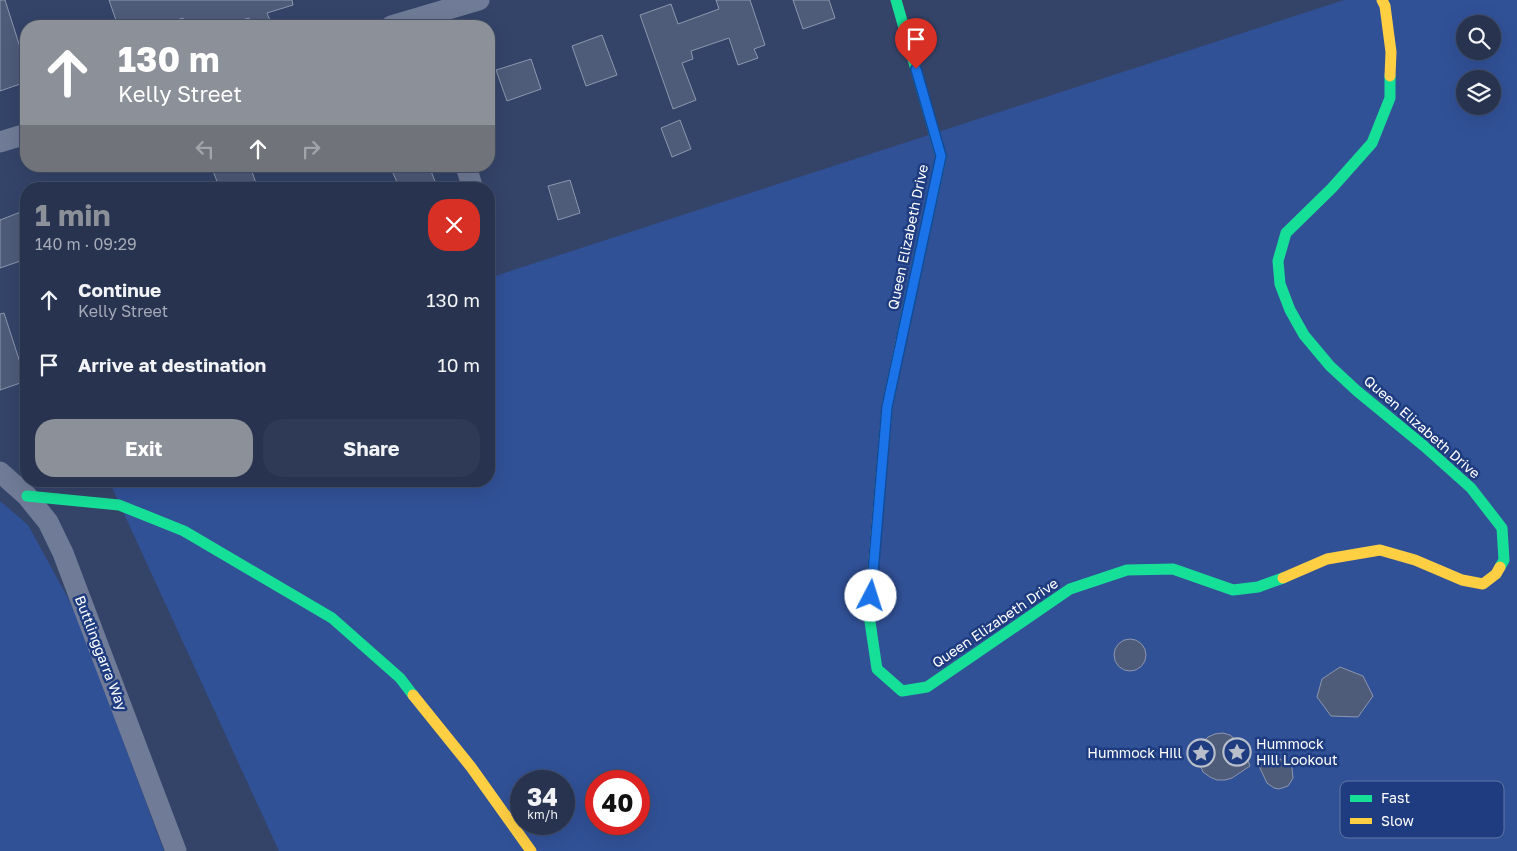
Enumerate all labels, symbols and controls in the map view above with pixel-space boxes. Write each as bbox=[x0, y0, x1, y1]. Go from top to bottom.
map controls bbox=[1456, 15, 1501, 115]
button: search bbox=[1456, 15, 1501, 60]
pin bbox=[895, 18, 937, 69]
icon: arrive bbox=[902, 25, 930, 53]
text: 130 m bbox=[118, 38, 220, 80]
icon: ahead bbox=[35, 40, 100, 105]
button: layers bbox=[1456, 70, 1501, 115]
text: Kelly Street bbox=[118, 80, 242, 107]
icon: left bbox=[191, 135, 219, 163]
icon: ahead bbox=[244, 135, 272, 163]
icon: right bbox=[297, 135, 325, 163]
street label: Queen Elizabeth Drive bbox=[884, 163, 931, 311]
text: 1 min bbox=[35, 197, 111, 233]
button: close bbox=[428, 199, 480, 251]
text: 140 m · 09:29 bbox=[35, 234, 137, 254]
text: Continue bbox=[78, 278, 161, 301]
icon: ahead bbox=[35, 286, 63, 314]
text: 130 m bbox=[426, 288, 480, 311]
text: Kelly Street bbox=[78, 301, 168, 321]
icon: arrive bbox=[35, 351, 63, 379]
text: Arrive at destination bbox=[78, 353, 266, 376]
text: 10 m bbox=[437, 353, 480, 376]
street label: Queen Elizabeth Drive bbox=[1361, 372, 1484, 482]
button: Exit bbox=[35, 419, 253, 477]
button: Share bbox=[263, 419, 480, 477]
position arrow bbox=[844, 569, 896, 621]
street label: Queen Elizabeth Drive bbox=[929, 574, 1061, 671]
street label: Buttlinggarra Way bbox=[72, 593, 131, 713]
place label: Hummock Hill Lookout bbox=[1256, 735, 1338, 768]
place icon: Hummock Hill Lookout bbox=[1222, 737, 1252, 767]
place icon: Hummock Hill bbox=[1186, 738, 1216, 768]
place label: Hummock Hill bbox=[1087, 744, 1182, 761]
speed limit sign: 40 bbox=[585, 770, 650, 835]
text: 34 bbox=[527, 781, 558, 812]
legend bbox=[1340, 781, 1504, 838]
text: Fast bbox=[1381, 789, 1410, 806]
text: km/h bbox=[527, 807, 558, 822]
text: Slow bbox=[1381, 812, 1414, 829]

